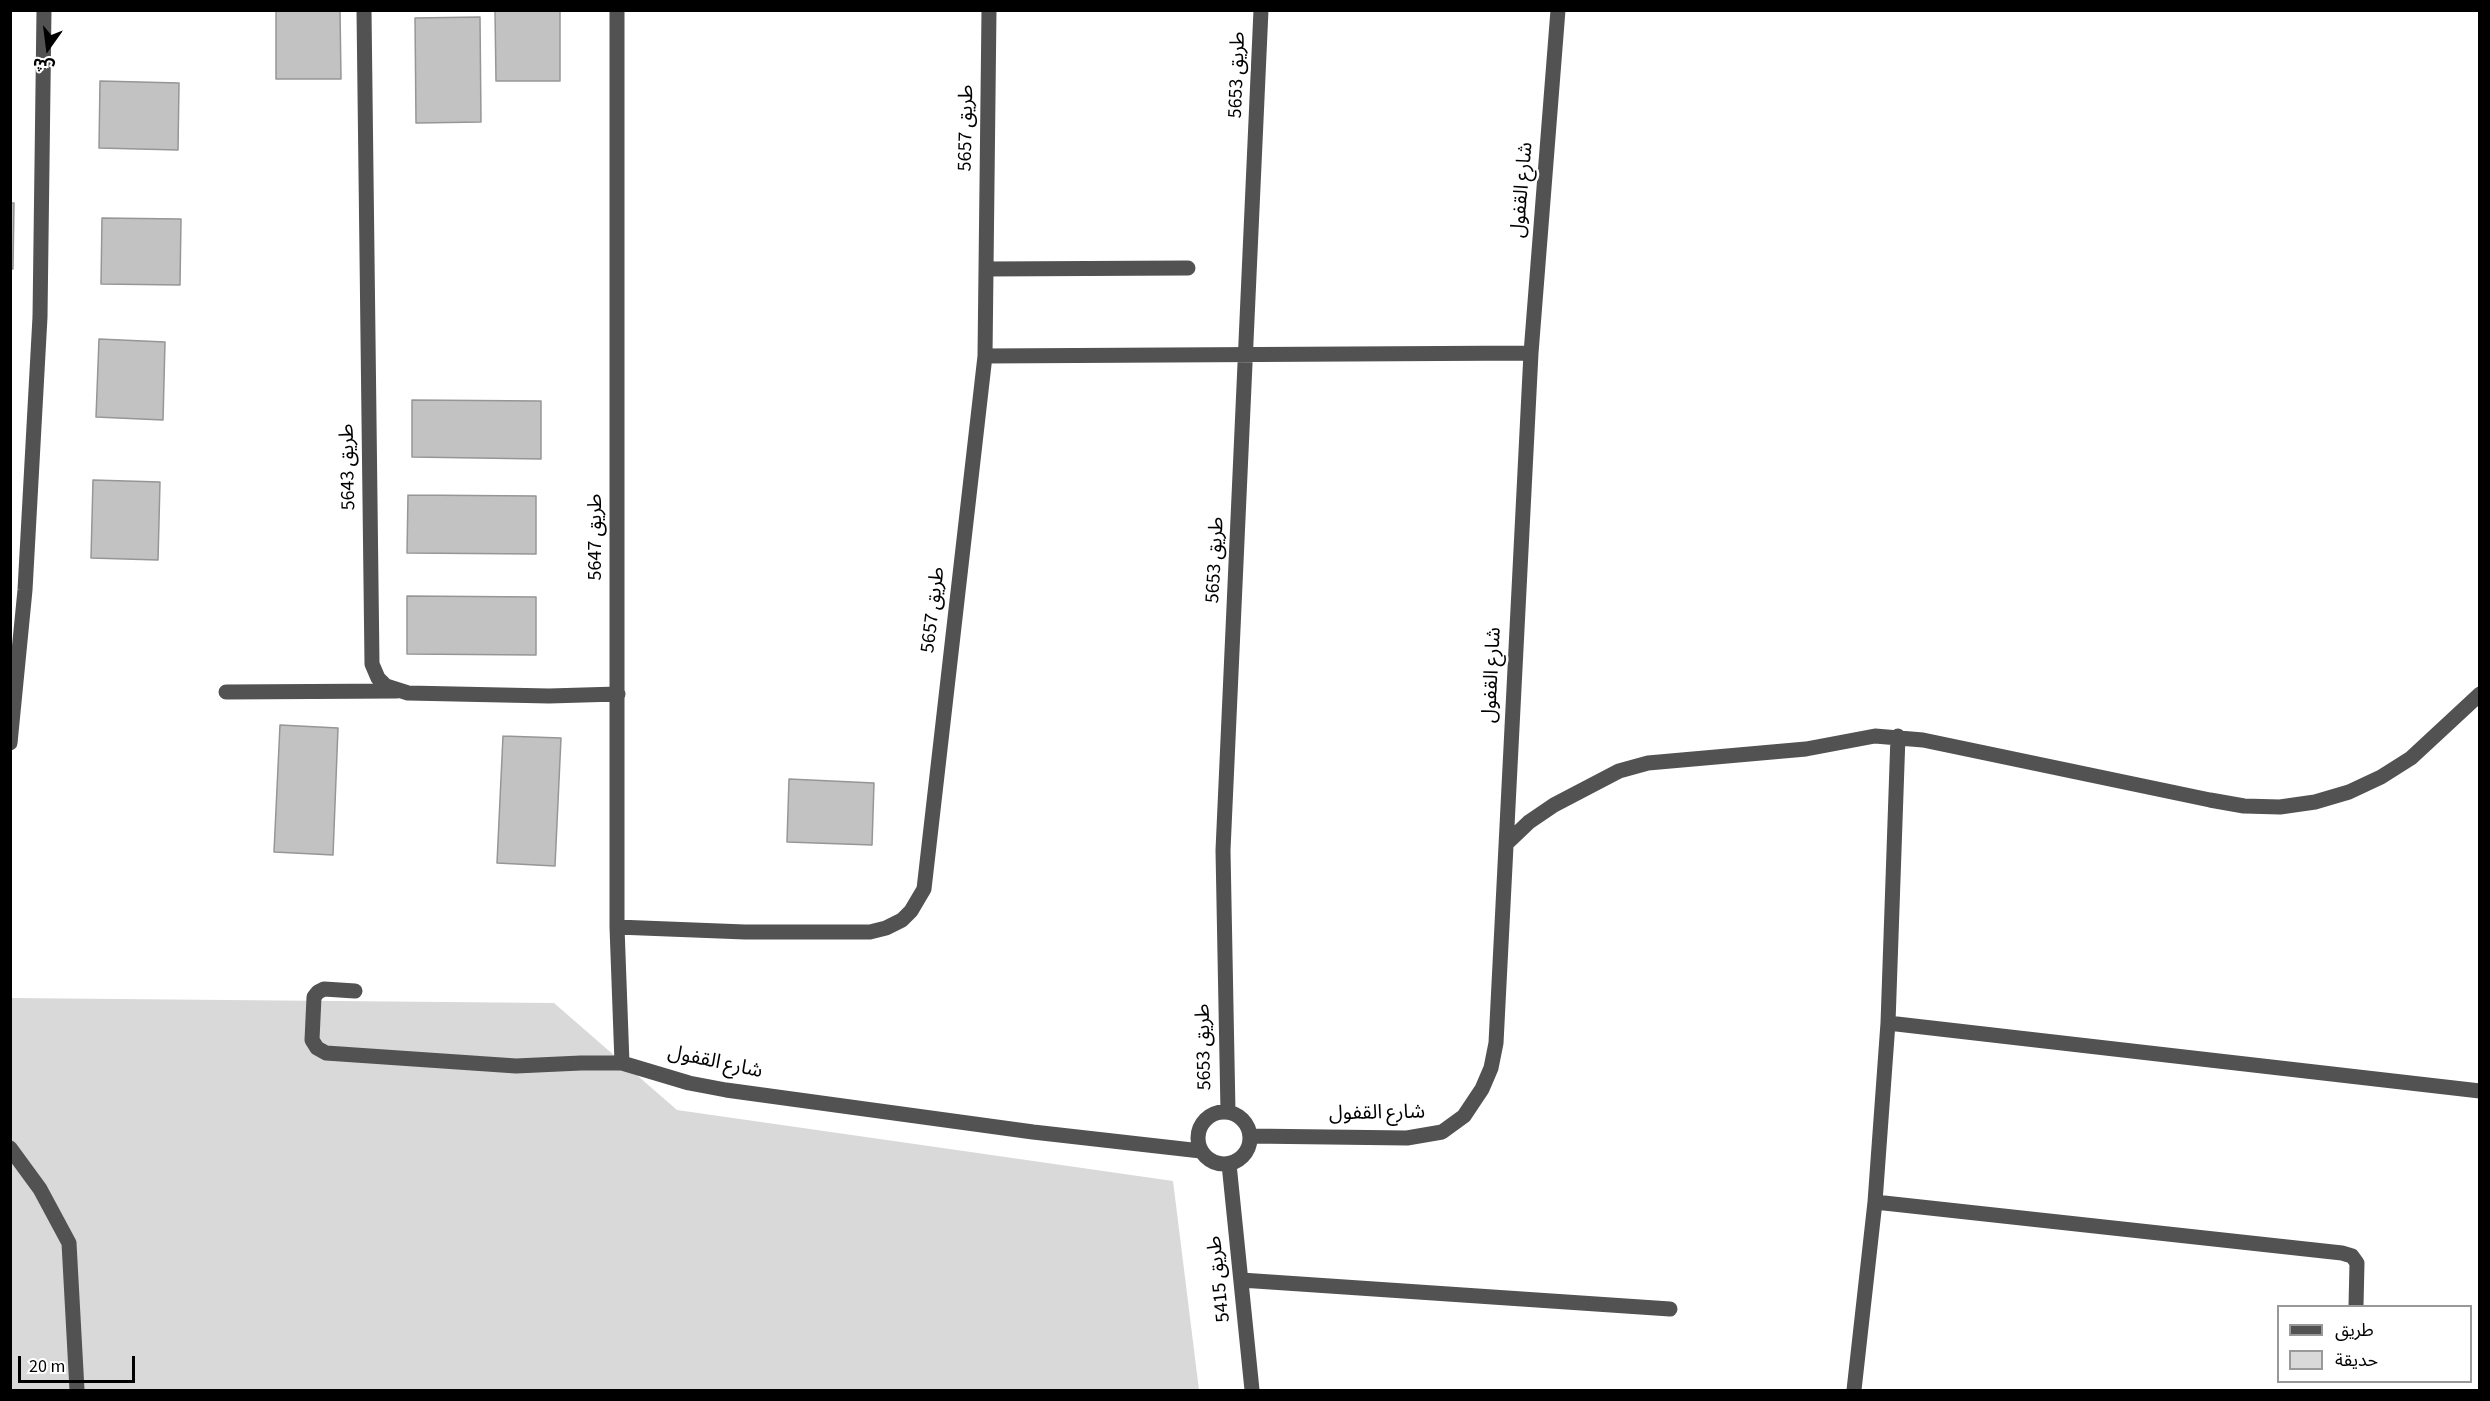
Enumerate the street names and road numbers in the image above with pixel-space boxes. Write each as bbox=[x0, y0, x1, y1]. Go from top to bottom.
street label: طريق 5653 bbox=[1224, 31, 1252, 119]
street label: طريق 5657 bbox=[954, 84, 980, 172]
street label: شارع القفول bbox=[1507, 141, 1539, 239]
street label: طريق 5643 bbox=[336, 423, 362, 511]
street label: طريق 5647 bbox=[585, 494, 609, 580]
street label: طريق 5653 bbox=[1202, 516, 1230, 604]
street label: طريق 5657 bbox=[917, 565, 951, 655]
street label: شارع القفول bbox=[1479, 626, 1507, 724]
street label: طريق 5653 bbox=[1192, 1003, 1218, 1091]
street label: شارع القفول bbox=[666, 1041, 764, 1085]
street label: شارع القفول bbox=[1329, 1101, 1425, 1127]
street label: طريق 5415 bbox=[1204, 1235, 1236, 1323]

